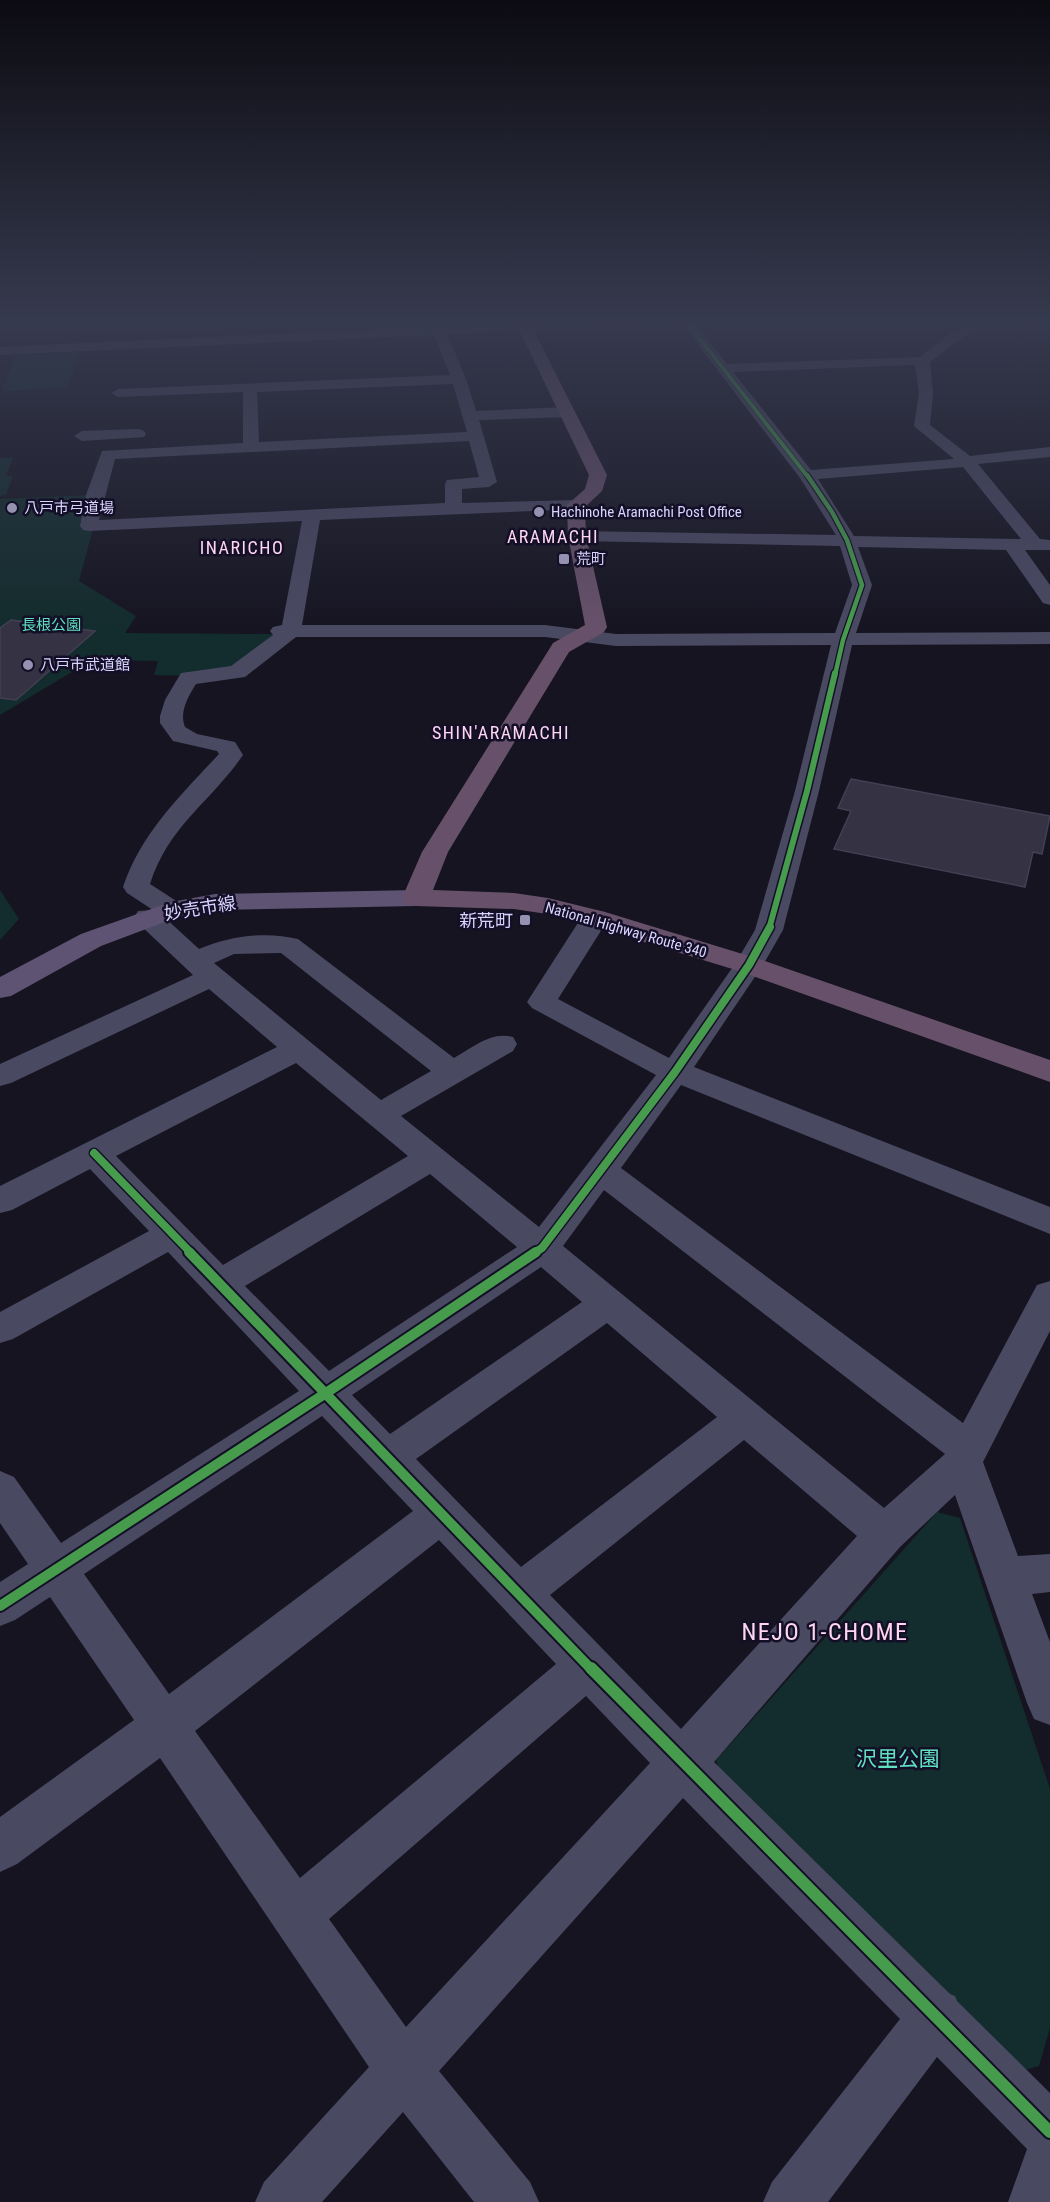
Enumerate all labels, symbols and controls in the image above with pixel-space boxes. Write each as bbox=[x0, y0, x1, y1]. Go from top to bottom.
place label: 八戸市弓道場 bbox=[24, 499, 114, 517]
marker: 八戸市弓道場 bbox=[5, 501, 19, 515]
place label: Hachinohe Aramachi Post Office bbox=[551, 503, 742, 521]
marker: Hachinohe Aramachi Post Office bbox=[532, 505, 546, 519]
district label: ARAMACHI bbox=[507, 526, 599, 547]
district label: INARICHO bbox=[200, 537, 284, 558]
place label: 荒町 bbox=[576, 550, 606, 568]
marker: 荒町 bbox=[557, 552, 571, 566]
park label: 長根公園 bbox=[21, 616, 81, 634]
place label: 八戸市武道館 bbox=[40, 656, 130, 674]
marker: 八戸市武道館 bbox=[21, 658, 35, 672]
district label: SHIN'ARAMACHI bbox=[432, 722, 570, 743]
street label: 妙売市線 bbox=[163, 892, 237, 924]
street label: National Highway Route 340 bbox=[543, 898, 709, 962]
place label: 新荒町 bbox=[459, 910, 513, 931]
marker: 新荒町 bbox=[518, 913, 532, 927]
district label: NEJO 1-CHOME bbox=[741, 1618, 909, 1646]
park label: 沢里公園 bbox=[856, 1747, 940, 1771]

